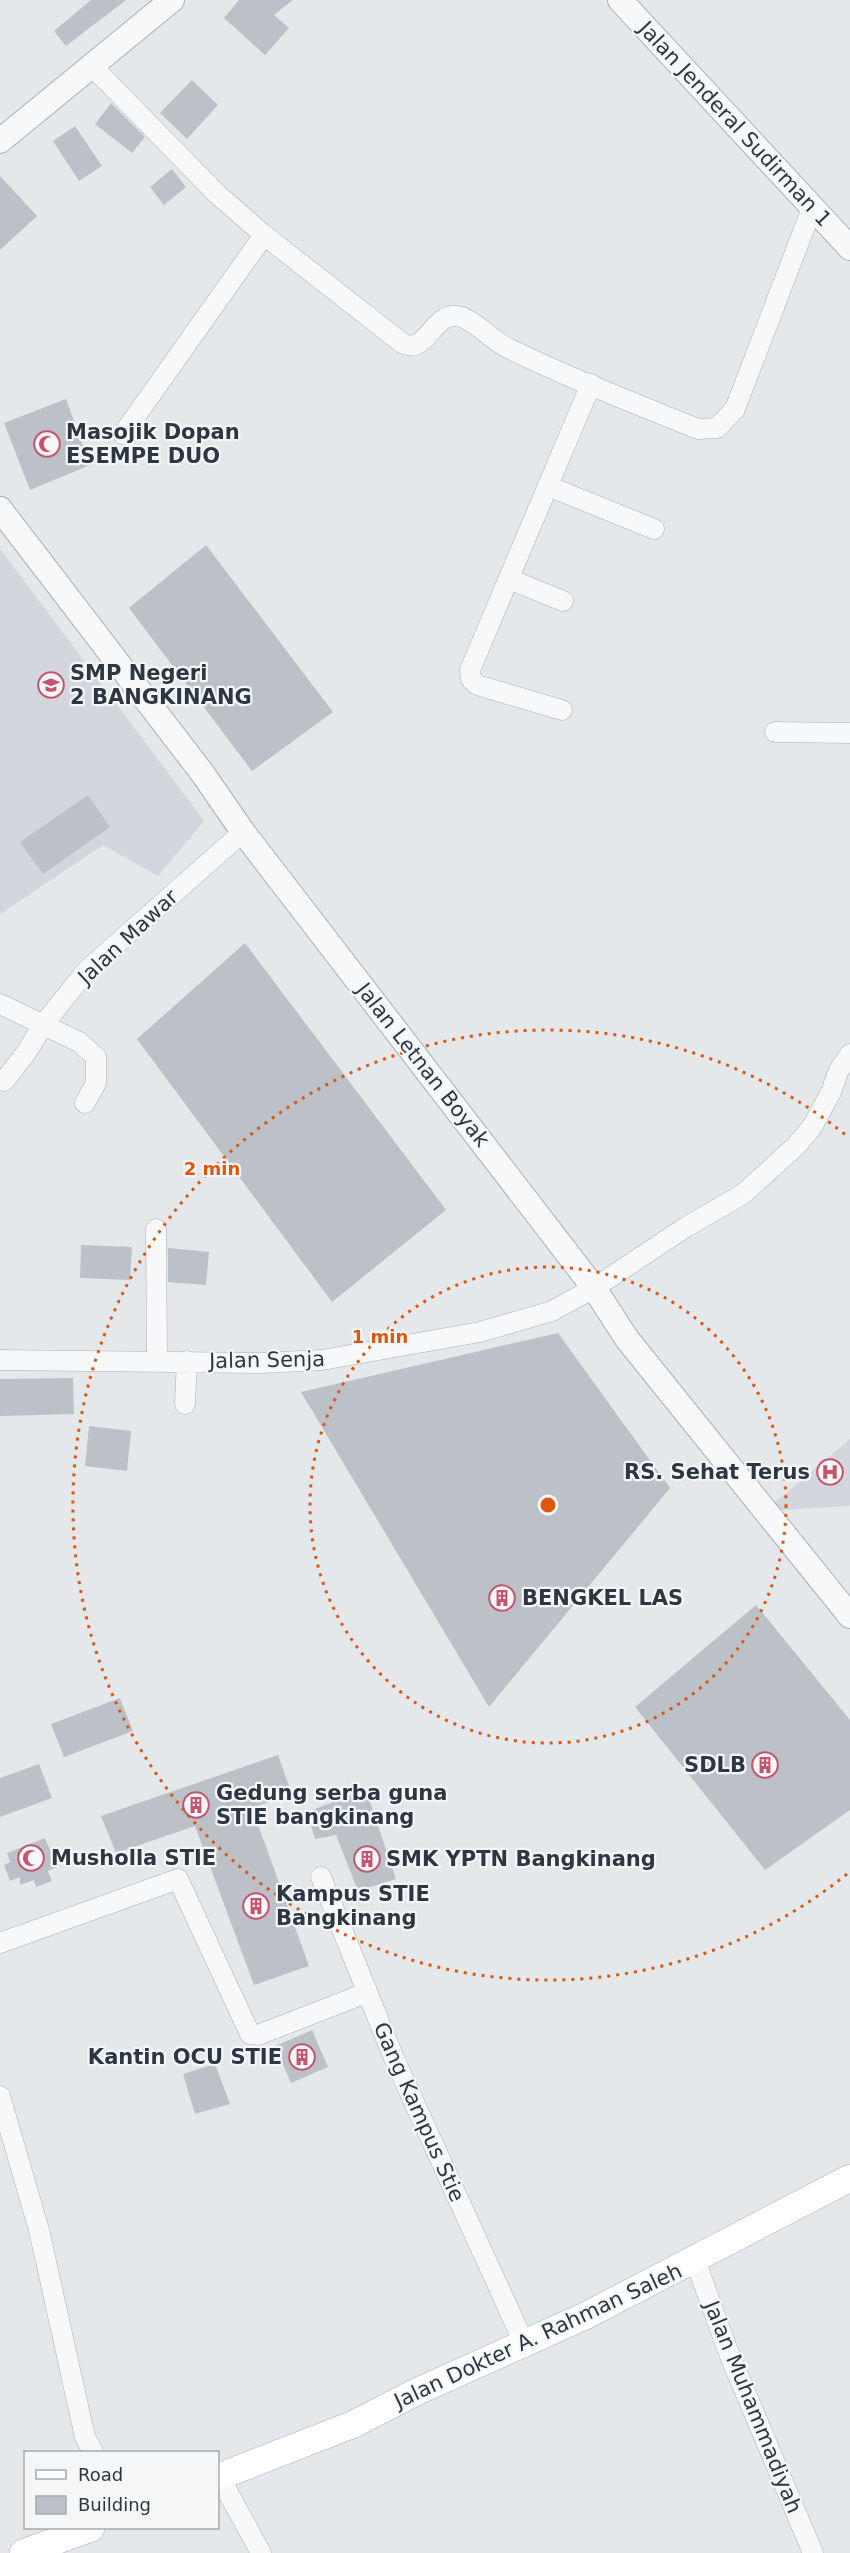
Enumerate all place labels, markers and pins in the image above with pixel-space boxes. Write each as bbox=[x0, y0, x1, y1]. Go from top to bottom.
place label: Masojik Dopan ESEMPE DUO bbox=[66, 420, 240, 468]
mosque icon: Masojik Dopan ESEMPE DUO bbox=[32, 429, 62, 459]
place label: SMP Negeri 2 BANGKINANG bbox=[70, 661, 252, 709]
school or university icon: SMP Negeri 2 BANGKINANG bbox=[36, 670, 66, 700]
hospital icon: RS. Sehat Terus bbox=[815, 1457, 845, 1487]
place label: RS. Sehat Terus bbox=[624, 1460, 810, 1484]
centre of rings bbox=[538, 1495, 558, 1515]
building icon: BENGKEL LAS bbox=[487, 1583, 517, 1613]
place label: BENGKEL LAS bbox=[522, 1586, 683, 1610]
building icon: SDLB bbox=[750, 1750, 780, 1780]
place label: SDLB bbox=[684, 1753, 746, 1777]
place label: Gedung serba guna STIE bangkinang bbox=[216, 1781, 447, 1829]
building icon: Gedung serba guna STIE bangkinang bbox=[181, 1790, 211, 1820]
mosque icon: Musholla STIE bbox=[16, 1843, 46, 1873]
building icon: SMK YPTN Bangkinang bbox=[352, 1844, 382, 1874]
place label: Musholla STIE bbox=[51, 1846, 216, 1870]
place label: SMK YPTN Bangkinang bbox=[386, 1847, 656, 1871]
place label: Kampus STIE Bangkinang bbox=[276, 1882, 430, 1930]
building icon: Kampus STIE Bangkinang bbox=[241, 1891, 271, 1921]
building icon: Kantin OCU STIE bbox=[287, 2042, 317, 2072]
place label: Kantin OCU STIE bbox=[88, 2045, 282, 2069]

